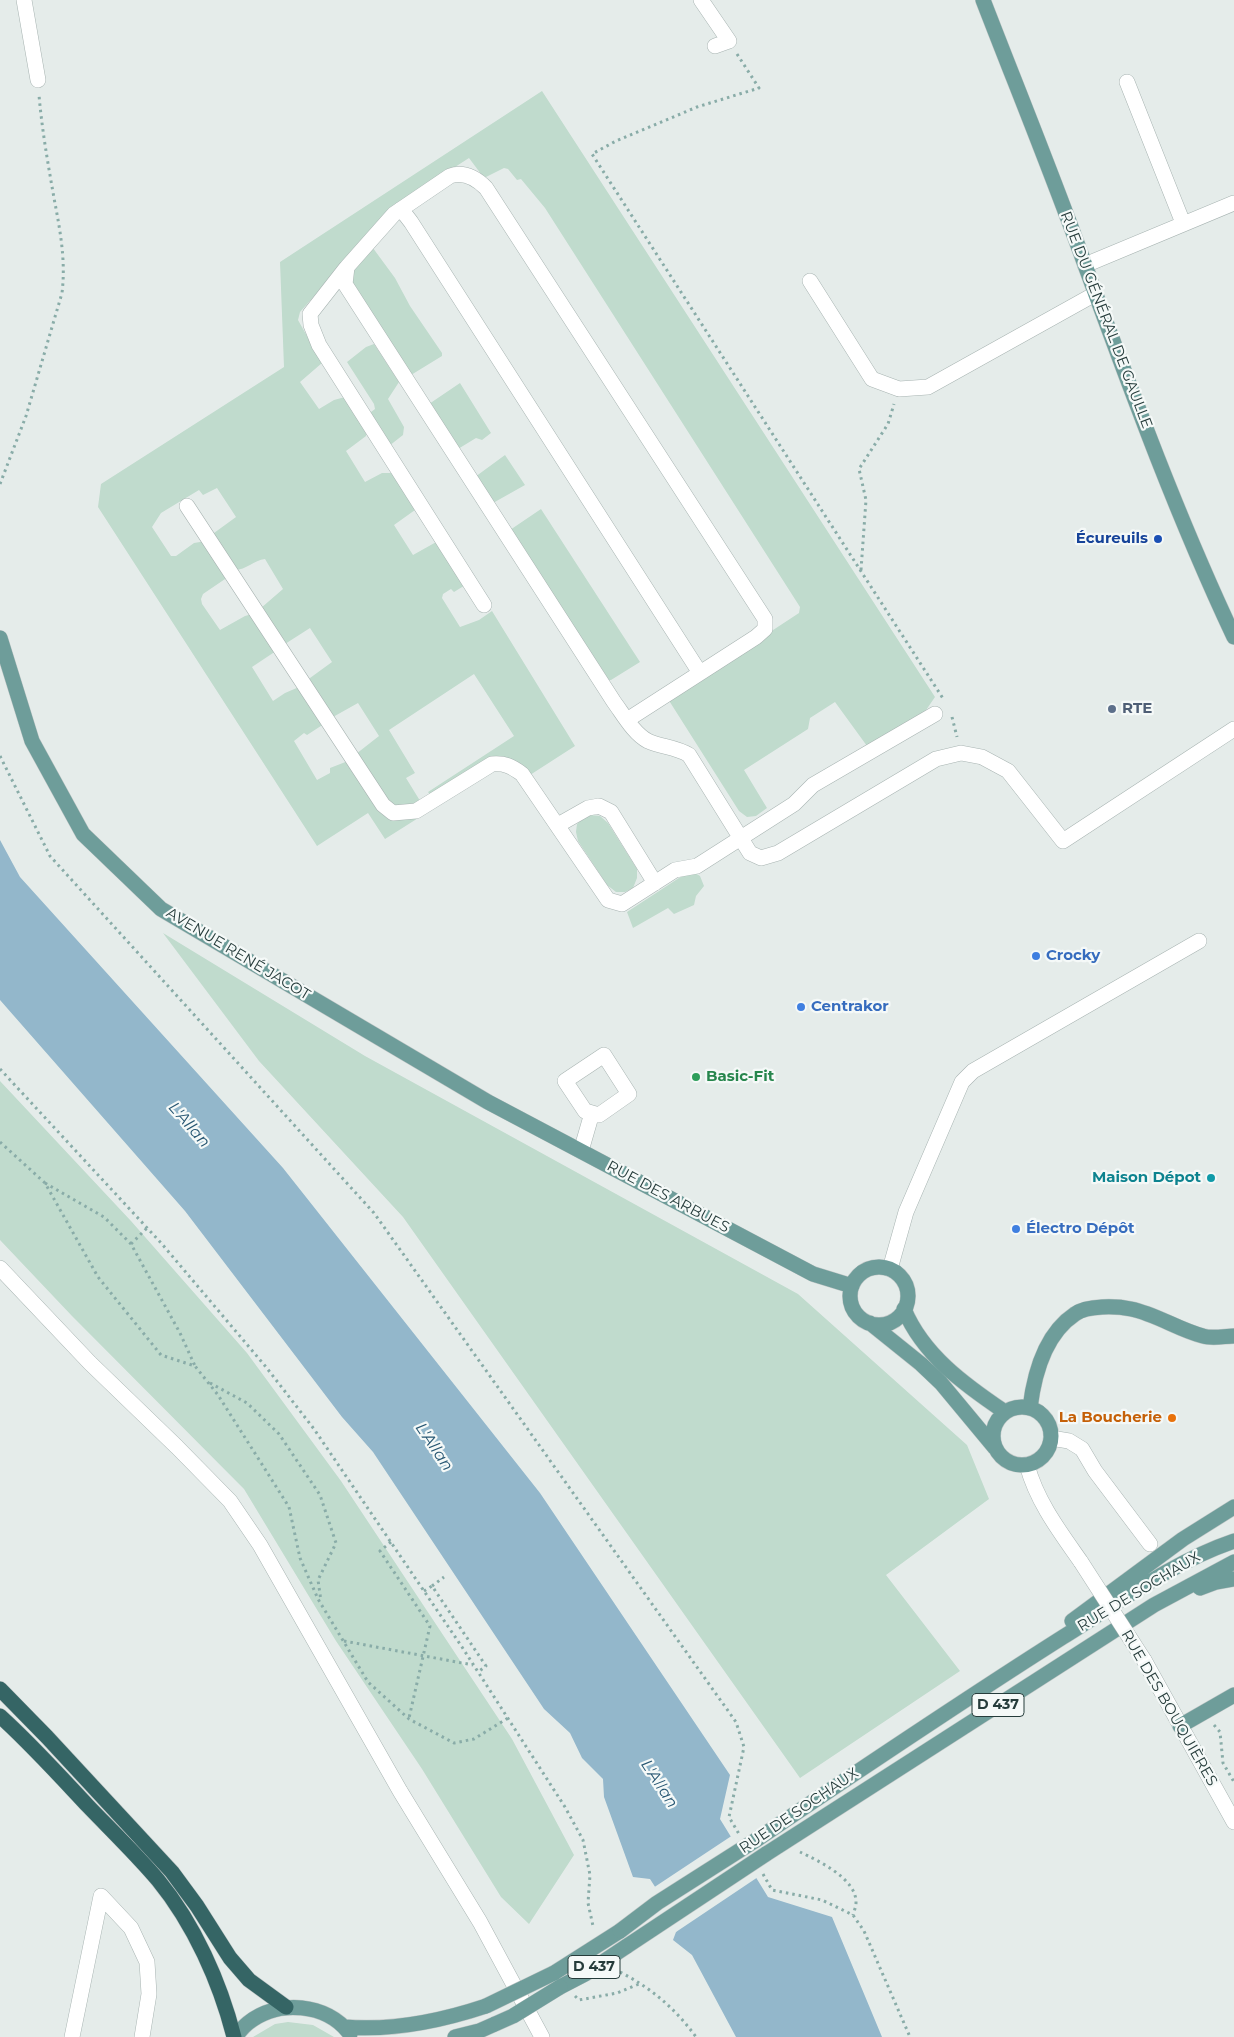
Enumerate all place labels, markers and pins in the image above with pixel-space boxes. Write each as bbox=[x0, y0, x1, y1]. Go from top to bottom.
place label: Écureuils bbox=[1076, 530, 1148, 548]
marker: Écureuils bbox=[1152, 533, 1164, 545]
place label: RTE bbox=[1122, 700, 1152, 718]
marker: RTE bbox=[1106, 703, 1118, 715]
place label: Crocky bbox=[1046, 947, 1100, 965]
marker: Crocky bbox=[1030, 950, 1042, 962]
place label: Centrakor bbox=[811, 998, 889, 1016]
marker: Centrakor bbox=[795, 1001, 807, 1013]
place label: Basic-Fit bbox=[706, 1068, 774, 1086]
marker: Basic-Fit bbox=[690, 1071, 702, 1083]
place label: Maison Dépot bbox=[1092, 1169, 1201, 1187]
marker: Maison Dépot bbox=[1205, 1172, 1217, 1184]
place label: Électro Dépôt bbox=[1026, 1220, 1135, 1238]
marker: Électro Dépôt bbox=[1010, 1223, 1022, 1235]
place label: La Boucherie bbox=[1059, 1409, 1162, 1427]
marker: La Boucherie bbox=[1166, 1412, 1178, 1424]

